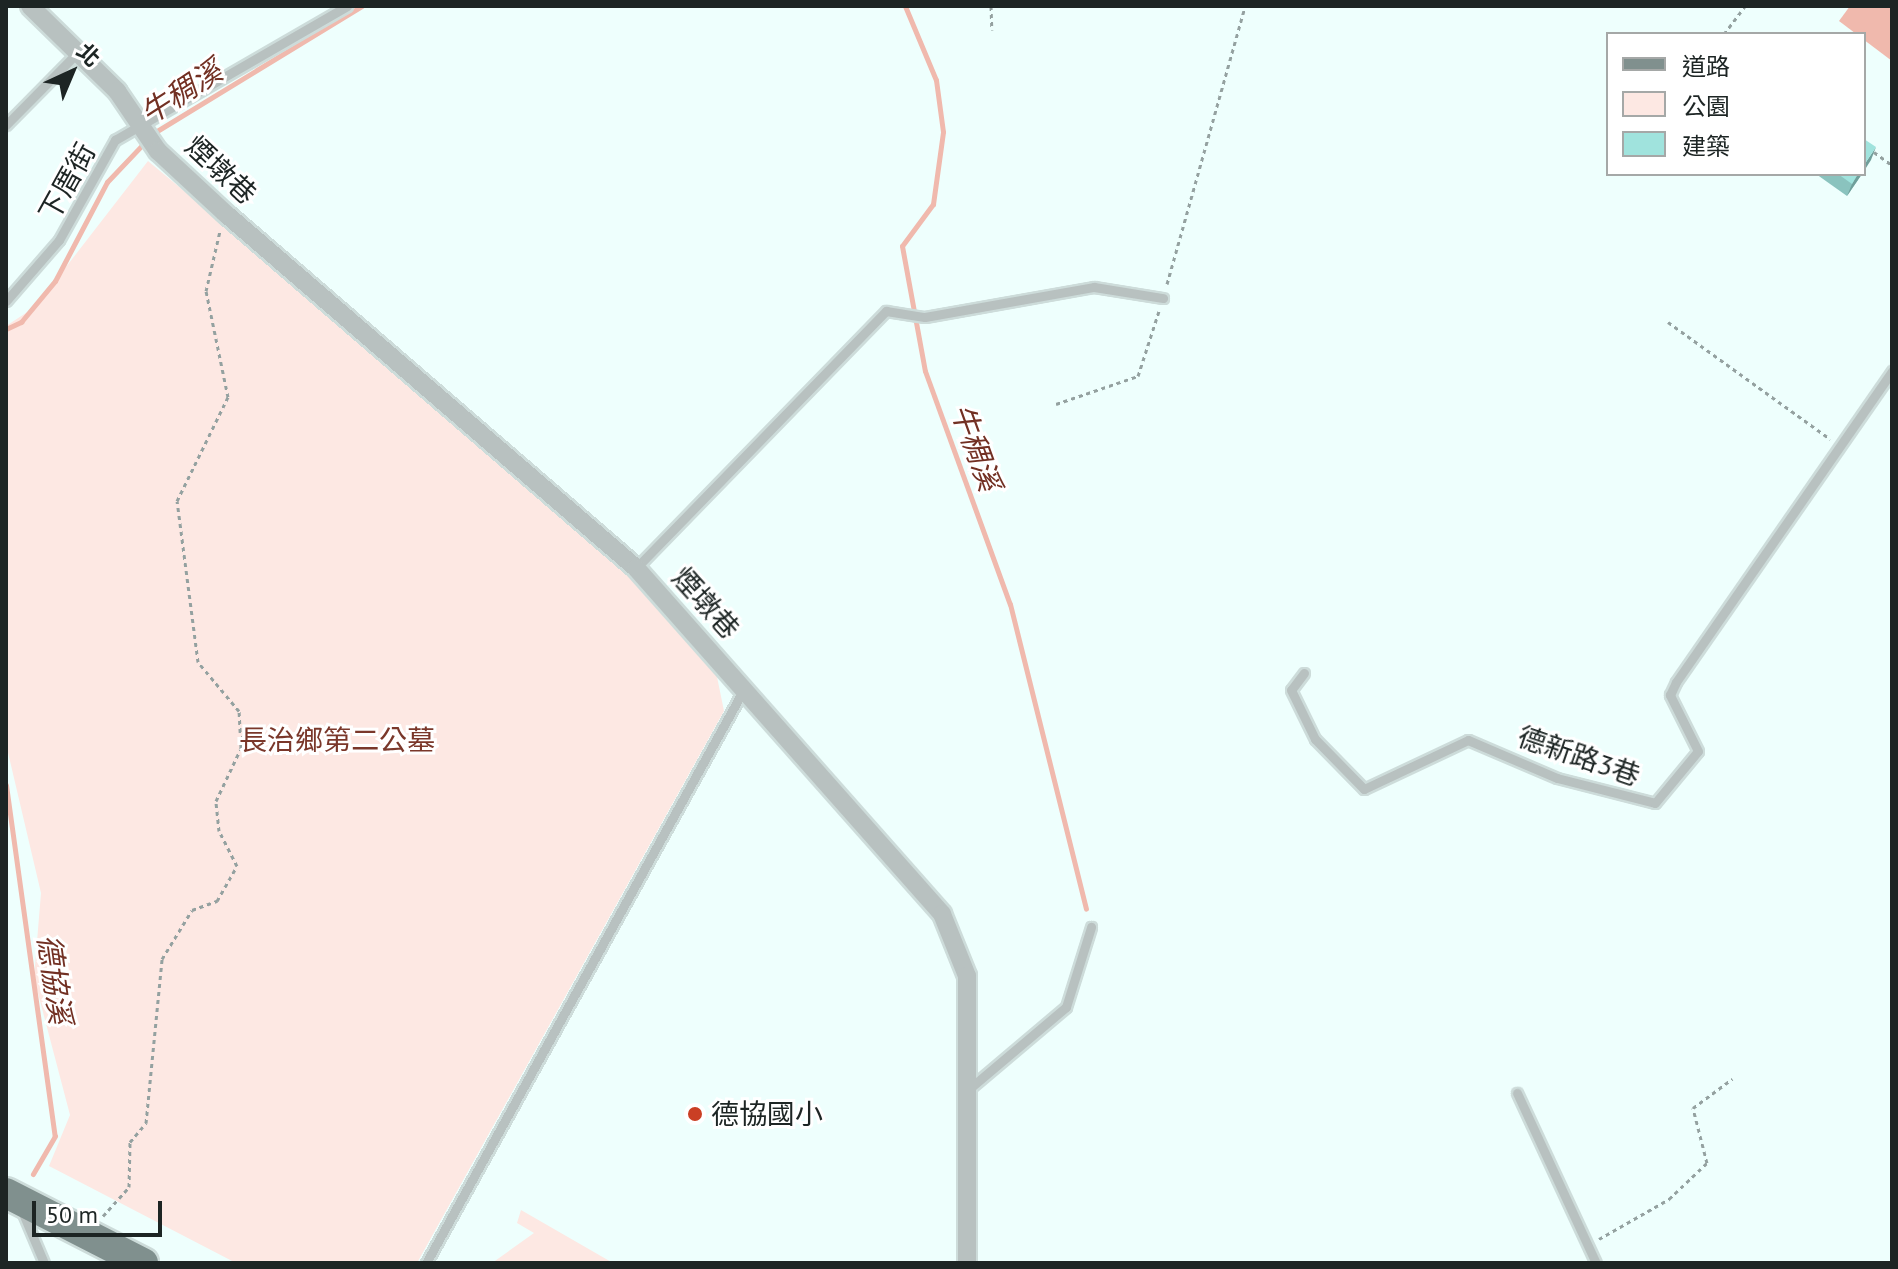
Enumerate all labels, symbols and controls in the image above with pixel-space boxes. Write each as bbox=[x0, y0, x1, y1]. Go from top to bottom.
north arrow bbox=[32, 32, 112, 112]
legend bbox=[1606, 32, 1866, 176]
text: 北 bbox=[71, 37, 106, 72]
text: 道路 bbox=[1682, 51, 1730, 82]
water label: 牛稠溪 bbox=[133, 52, 229, 132]
text: 公園 bbox=[1682, 91, 1730, 122]
street label: 煙墩巷 bbox=[179, 129, 263, 211]
text: 建築 bbox=[1682, 131, 1730, 162]
street label: 下厝街 bbox=[32, 137, 102, 227]
water label: 牛稠溪 bbox=[944, 399, 1008, 495]
street label: 煙墩巷 bbox=[665, 561, 747, 645]
street label: 德新路3巷 bbox=[1513, 719, 1645, 793]
park label: 長治鄉第二公墓 bbox=[239, 723, 435, 757]
water label: 德協溪 bbox=[31, 932, 79, 1026]
place label: 德協國小 bbox=[711, 1097, 823, 1131]
marker: 德協國小 bbox=[686, 1105, 704, 1123]
scale bar bbox=[36, 1185, 166, 1235]
text: 50 m bbox=[46, 1199, 98, 1230]

